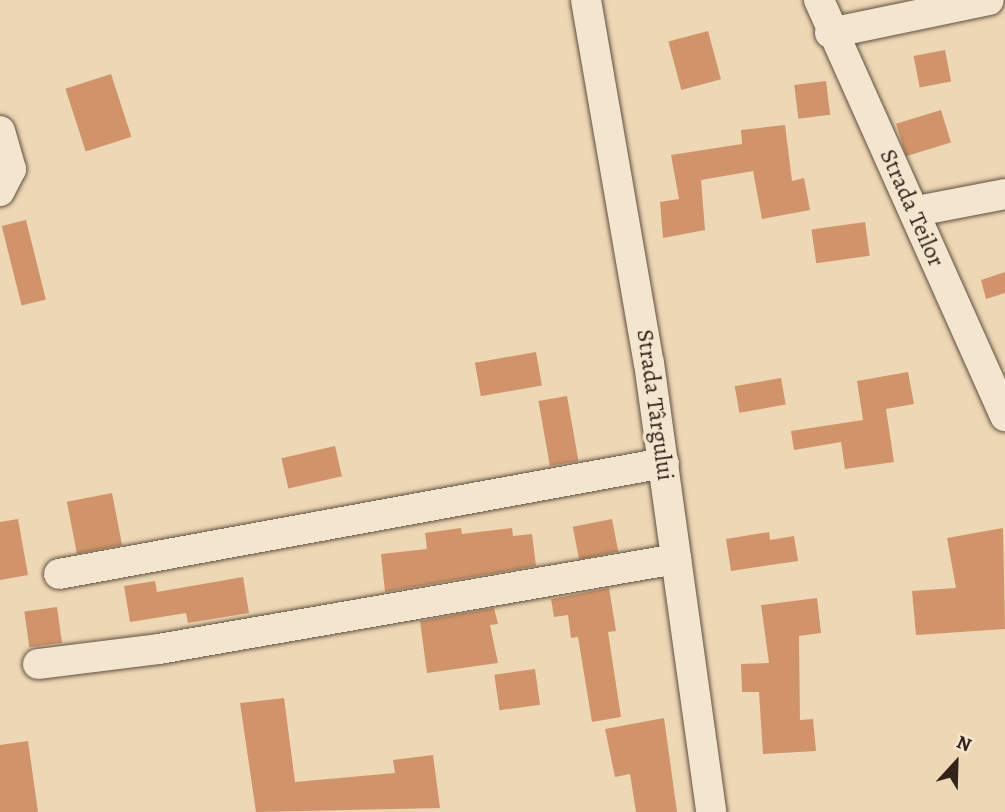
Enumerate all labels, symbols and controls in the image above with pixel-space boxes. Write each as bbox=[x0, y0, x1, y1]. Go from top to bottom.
street label: Strada Teilor bbox=[873, 145, 951, 271]
street label: Strada Târgului bbox=[630, 327, 680, 483]
north arrow bbox=[921, 728, 991, 798]
text: N bbox=[953, 729, 975, 758]

